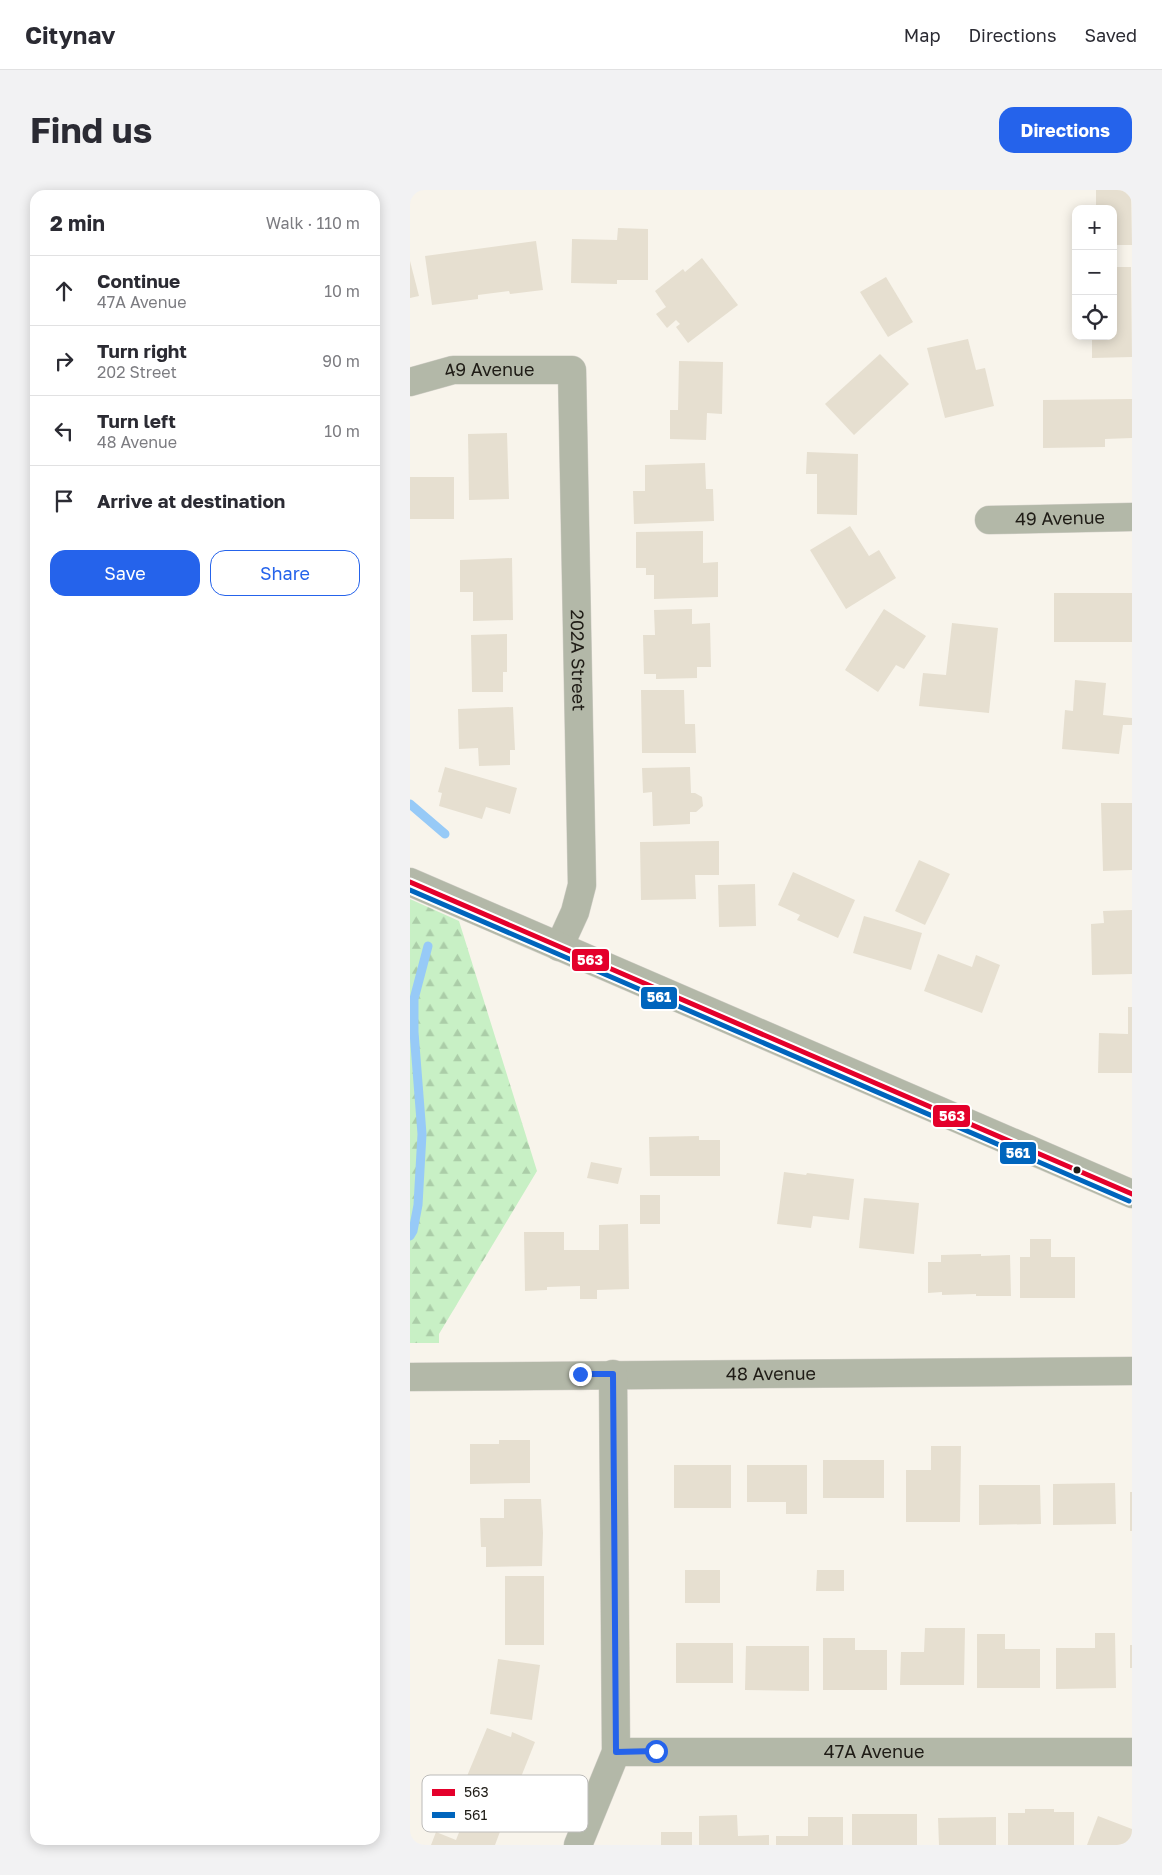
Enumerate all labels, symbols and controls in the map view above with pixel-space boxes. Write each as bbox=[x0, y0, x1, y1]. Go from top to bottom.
text: Citynav bbox=[25, 20, 115, 49]
text: Map bbox=[904, 24, 940, 46]
text: Directions bbox=[968, 24, 1056, 46]
text: Saved bbox=[1084, 24, 1137, 46]
button: Directions bbox=[999, 107, 1132, 153]
text: Find us bbox=[30, 109, 152, 151]
map controls bbox=[1072, 205, 1117, 340]
button: + bbox=[1072, 205, 1117, 250]
text: 2 min bbox=[50, 210, 105, 236]
text: Walk · 110 m bbox=[266, 213, 360, 233]
button: − bbox=[1072, 250, 1117, 295]
text: Continue bbox=[97, 269, 180, 292]
icon: ahead bbox=[50, 277, 78, 305]
text: 10 m bbox=[324, 281, 360, 301]
text: 47A Avenue bbox=[97, 292, 186, 312]
button: locate bbox=[1072, 295, 1117, 340]
text: Turn right bbox=[97, 339, 187, 362]
icon: right bbox=[50, 347, 78, 375]
text: 90 m bbox=[322, 351, 360, 371]
street label: 49 Avenue bbox=[441, 358, 534, 382]
text: 202 Street bbox=[97, 362, 177, 382]
text: Turn left bbox=[97, 409, 176, 432]
icon: left bbox=[50, 417, 78, 445]
text: 10 m bbox=[324, 421, 360, 441]
text: 48 Avenue bbox=[97, 432, 177, 452]
icon: arrive bbox=[50, 487, 78, 515]
text: Arrive at destination bbox=[97, 489, 285, 512]
street label: 49 Avenue bbox=[1015, 506, 1105, 529]
button: Save bbox=[50, 550, 200, 596]
button: Share bbox=[210, 550, 360, 596]
street label: 202A Street bbox=[567, 609, 591, 711]
line badge: 563 bbox=[571, 948, 610, 972]
text: 563 bbox=[577, 951, 603, 968]
line badge: 561 bbox=[640, 986, 678, 1010]
text: 561 bbox=[647, 988, 671, 1005]
line badge: 563 bbox=[932, 1104, 971, 1128]
text: 563 bbox=[939, 1107, 965, 1124]
line badge: 561 bbox=[999, 1141, 1037, 1165]
text: 561 bbox=[1006, 1144, 1030, 1161]
unlabelled marker bbox=[1072, 1165, 1082, 1175]
street label: 48 Avenue bbox=[726, 1362, 816, 1384]
route end bbox=[569, 1363, 592, 1386]
route start bbox=[645, 1740, 668, 1763]
street label: 47A Avenue bbox=[824, 1740, 924, 1762]
legend bbox=[422, 1775, 588, 1832]
text: 563 bbox=[464, 1783, 489, 1800]
text: 561 bbox=[464, 1806, 488, 1823]

